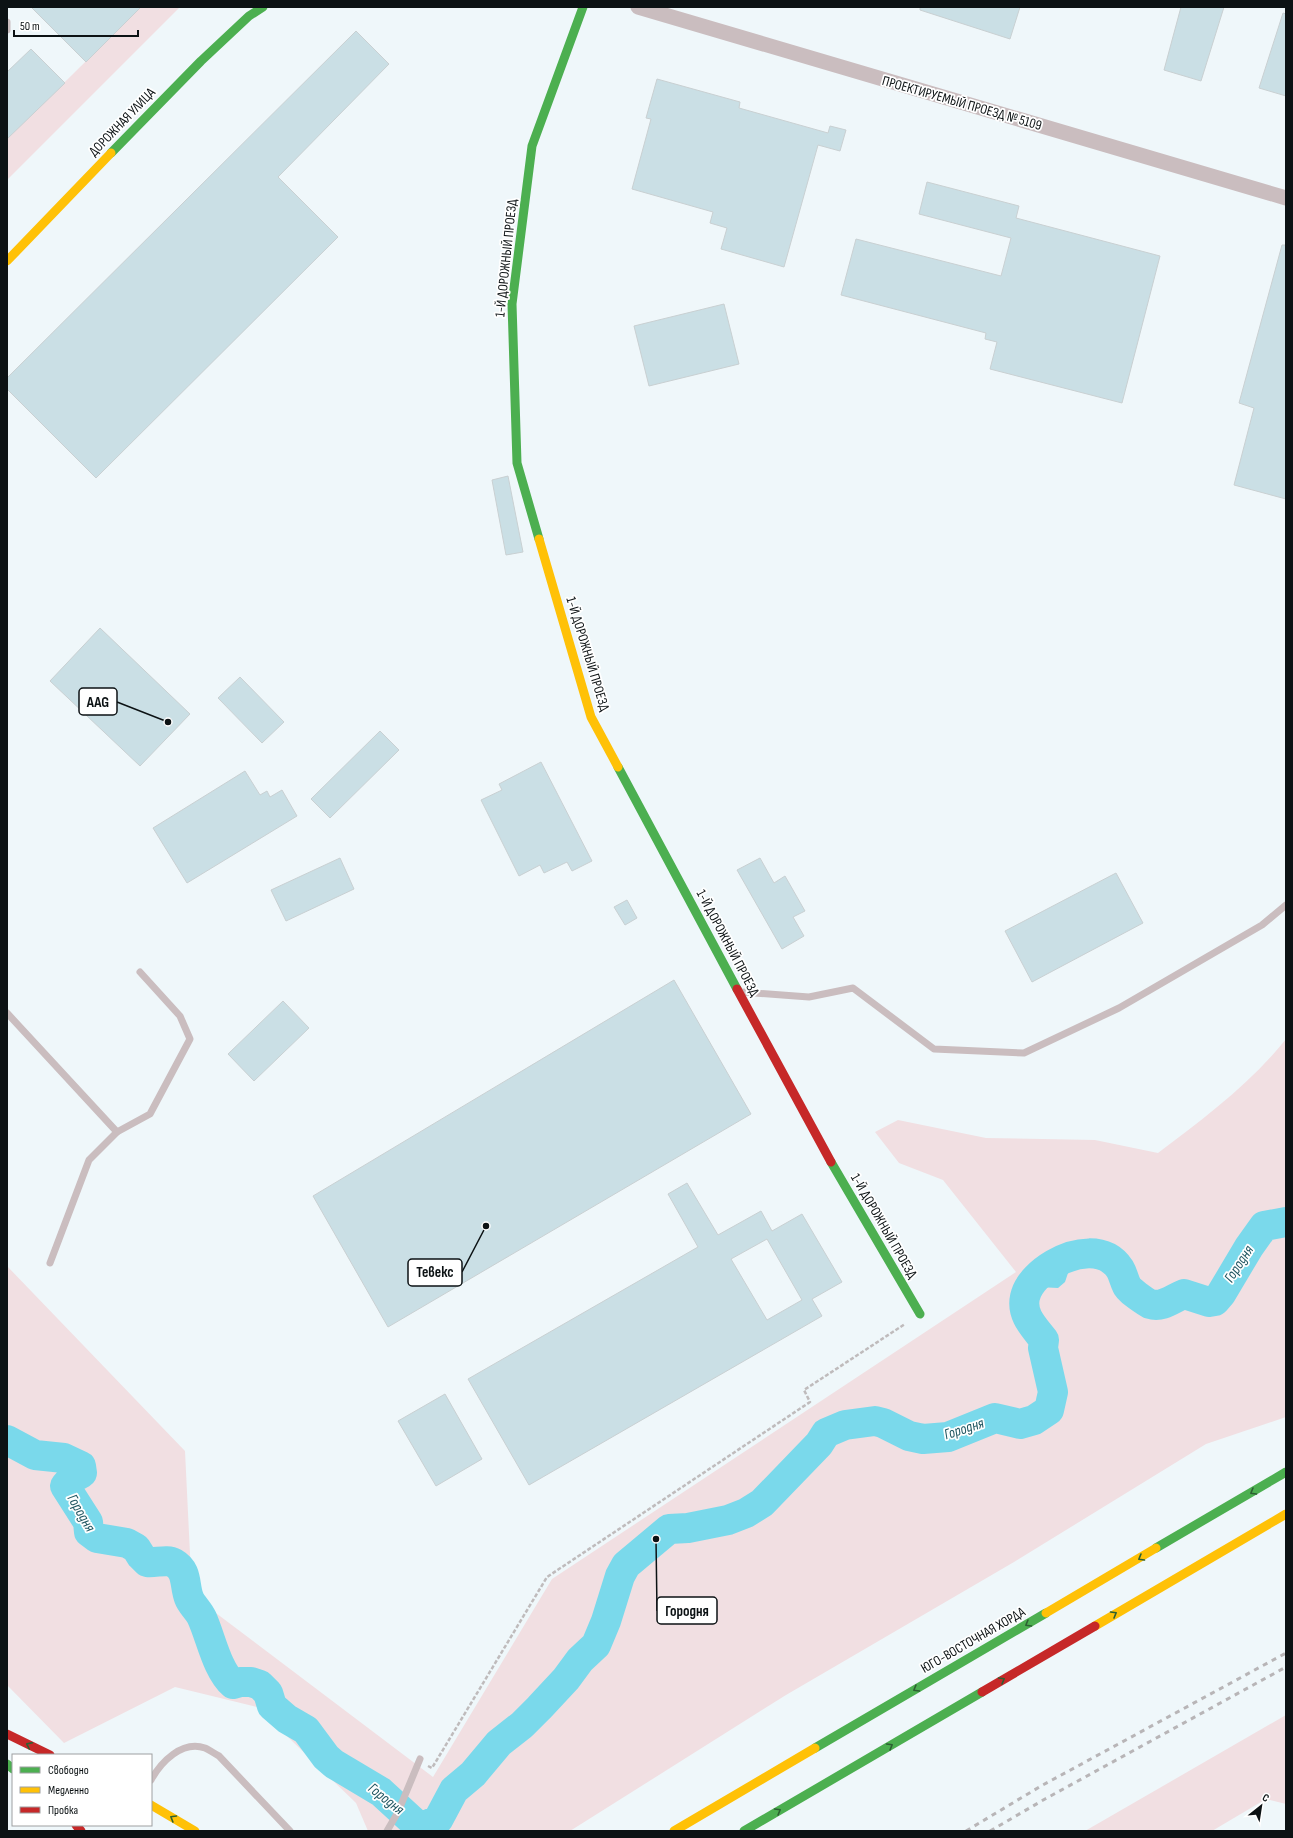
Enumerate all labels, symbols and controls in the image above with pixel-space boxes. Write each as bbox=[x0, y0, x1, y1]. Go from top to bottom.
scale bar bbox=[14, 12, 138, 38]
text: 50 m bbox=[20, 19, 40, 34]
street label: ПРОЕКТИРУЕМЫЙ ПРОЕЗД № 5109 bbox=[880, 72, 1044, 134]
street label: ДОРОЖНАЯ УЛИЦА bbox=[85, 84, 160, 160]
street label: 1-Й ДОРОЖНЫЙ ПРОЕЗД bbox=[491, 198, 521, 318]
street label: 1-Й ДОРОЖНЫЙ ПРОЕЗД bbox=[563, 595, 614, 713]
callout: AAG bbox=[79, 688, 117, 715]
text: AAG bbox=[86, 693, 109, 712]
street label: 1-Й ДОРОЖНЫЙ ПРОЕЗД bbox=[693, 887, 763, 1000]
street label: 1-Й ДОРОЖНЫЙ ПРОЕЗД bbox=[847, 1170, 921, 1282]
water label: Городня bbox=[1220, 1242, 1258, 1286]
callout: Тевекс bbox=[408, 1259, 462, 1286]
text: Тевекс bbox=[416, 1263, 454, 1282]
water label: Городня bbox=[942, 1414, 986, 1444]
one-way arrow bbox=[1250, 1488, 1257, 1495]
water label: Городня bbox=[63, 1491, 99, 1536]
one-way arrow bbox=[1137, 1553, 1145, 1560]
callout: Городня bbox=[657, 1597, 717, 1624]
text: Городня bbox=[665, 1602, 709, 1621]
street label: ЮГО-ВОСТОЧНАЯ ХОРДА bbox=[918, 1603, 1029, 1677]
one-way arrow bbox=[1110, 1612, 1117, 1619]
one-way arrow bbox=[1025, 1619, 1032, 1626]
one-way arrow bbox=[998, 1677, 1005, 1684]
one-way arrow bbox=[913, 1685, 920, 1692]
one-way arrow bbox=[25, 1742, 33, 1750]
one-way arrow bbox=[886, 1743, 893, 1750]
legend bbox=[12, 1754, 152, 1826]
text: Свободно bbox=[48, 1763, 89, 1778]
water label: Городня bbox=[364, 1779, 408, 1819]
text: Медленно bbox=[48, 1783, 89, 1798]
north arrow bbox=[1241, 1786, 1281, 1826]
text: С bbox=[1260, 1791, 1272, 1805]
text: Пробка bbox=[48, 1803, 79, 1818]
one-way arrow bbox=[774, 1809, 781, 1816]
one-way arrow bbox=[170, 1815, 177, 1822]

